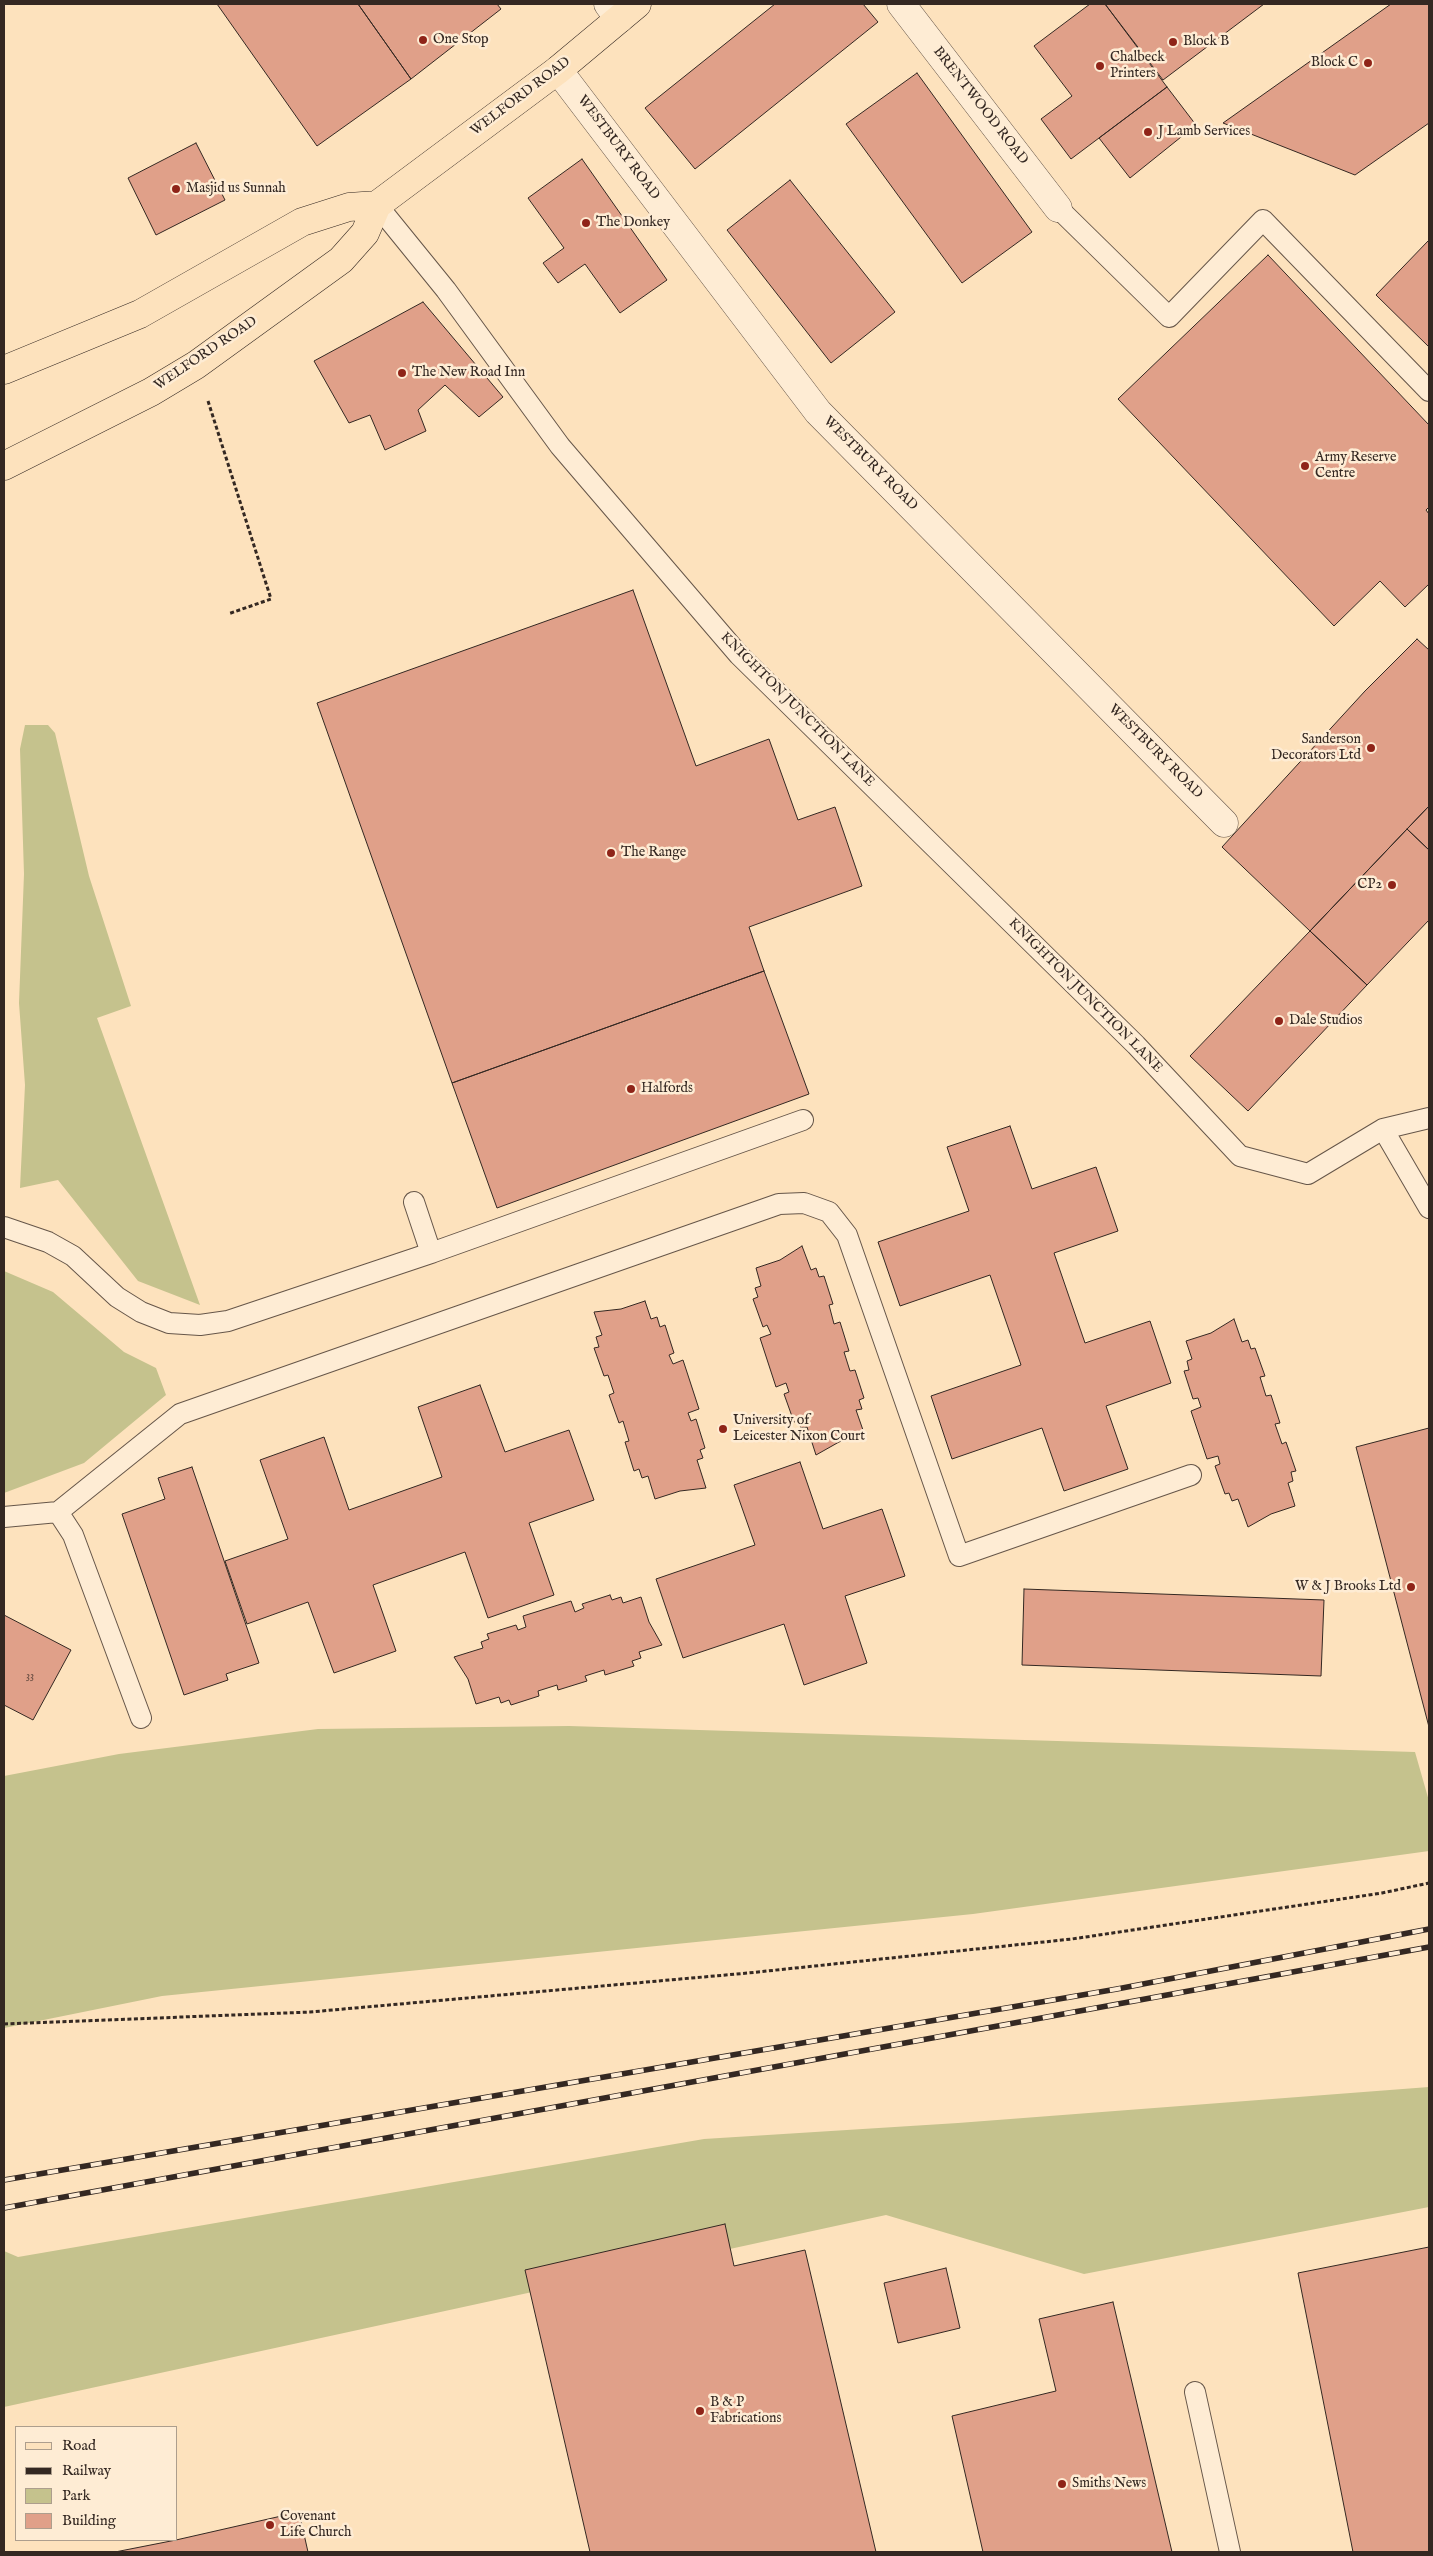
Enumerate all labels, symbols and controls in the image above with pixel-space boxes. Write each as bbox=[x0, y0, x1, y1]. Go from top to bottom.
place label: One Stop bbox=[433, 32, 489, 48]
marker: One Stop bbox=[417, 34, 429, 46]
place label: Block B bbox=[1183, 34, 1229, 50]
marker: Block B bbox=[1167, 36, 1179, 48]
street label: BRENTWOOD ROAD bbox=[929, 44, 1031, 168]
place label: Chalbeck Printers bbox=[1110, 50, 1165, 82]
street label: WELFORD ROAD bbox=[468, 54, 574, 140]
place label: Block C bbox=[1311, 55, 1358, 71]
marker: Block C bbox=[1362, 57, 1374, 69]
marker: Chalbeck Printers bbox=[1094, 60, 1106, 72]
street label: WESTBURY ROAD bbox=[573, 92, 663, 204]
place label: J Lamb Services bbox=[1158, 124, 1250, 140]
marker: J Lamb Services bbox=[1142, 126, 1154, 138]
place label: Masjid us Sunnah bbox=[186, 181, 286, 197]
marker: Masjid us Sunnah bbox=[170, 183, 182, 195]
place label: The Donkey bbox=[596, 215, 670, 231]
marker: The Donkey bbox=[580, 217, 592, 229]
street label: WELFORD ROAD bbox=[151, 313, 261, 395]
place label: The New Road Inn bbox=[412, 365, 525, 381]
marker: The New Road Inn bbox=[396, 367, 408, 379]
street label: WESTBURY ROAD bbox=[819, 413, 921, 515]
place label: Army Reserve Centre bbox=[1315, 450, 1396, 482]
marker: Army Reserve Centre bbox=[1299, 460, 1311, 472]
street label: KNIGHTON JUNCTION LANE bbox=[716, 629, 878, 791]
street label: WESTBURY ROAD bbox=[1104, 701, 1206, 803]
place label: Sanderson Decorators Ltd bbox=[1271, 732, 1361, 764]
marker: Sanderson Decorators Ltd bbox=[1365, 742, 1377, 754]
place label: The Range bbox=[621, 845, 686, 861]
marker: The Range bbox=[605, 847, 617, 859]
place label: CP2 bbox=[1357, 877, 1382, 893]
marker: CP2 bbox=[1386, 879, 1398, 891]
street label: KNIGHTON JUNCTION LANE bbox=[1004, 915, 1166, 1077]
place label: Dale Studios bbox=[1289, 1013, 1362, 1029]
marker: Dale Studios bbox=[1273, 1015, 1285, 1027]
place label: Halfords bbox=[641, 1081, 693, 1097]
marker: Halfords bbox=[625, 1083, 637, 1095]
place label: University of Leicester Nixon Court bbox=[733, 1413, 865, 1445]
marker: University of Leicester Nixon Court bbox=[717, 1423, 729, 1435]
place label: W & J Brooks Ltd bbox=[1295, 1579, 1401, 1595]
marker: W & J Brooks Ltd bbox=[1405, 1581, 1417, 1593]
house number: 33 bbox=[26, 1670, 34, 1684]
place label: B & P Fabrications bbox=[710, 2395, 781, 2428]
marker: B & P Fabrications bbox=[694, 2405, 706, 2417]
legend bbox=[15, 2426, 178, 2541]
text: Road bbox=[62, 2436, 96, 2455]
text: Railway bbox=[62, 2461, 111, 2480]
place label: Smiths News bbox=[1072, 2476, 1146, 2492]
marker: Smiths News bbox=[1056, 2478, 1068, 2490]
text: Park bbox=[62, 2486, 91, 2505]
place label: Covenant Life Church bbox=[280, 2509, 351, 2542]
text: Building bbox=[62, 2511, 116, 2530]
marker: Covenant Life Church bbox=[264, 2519, 276, 2531]

